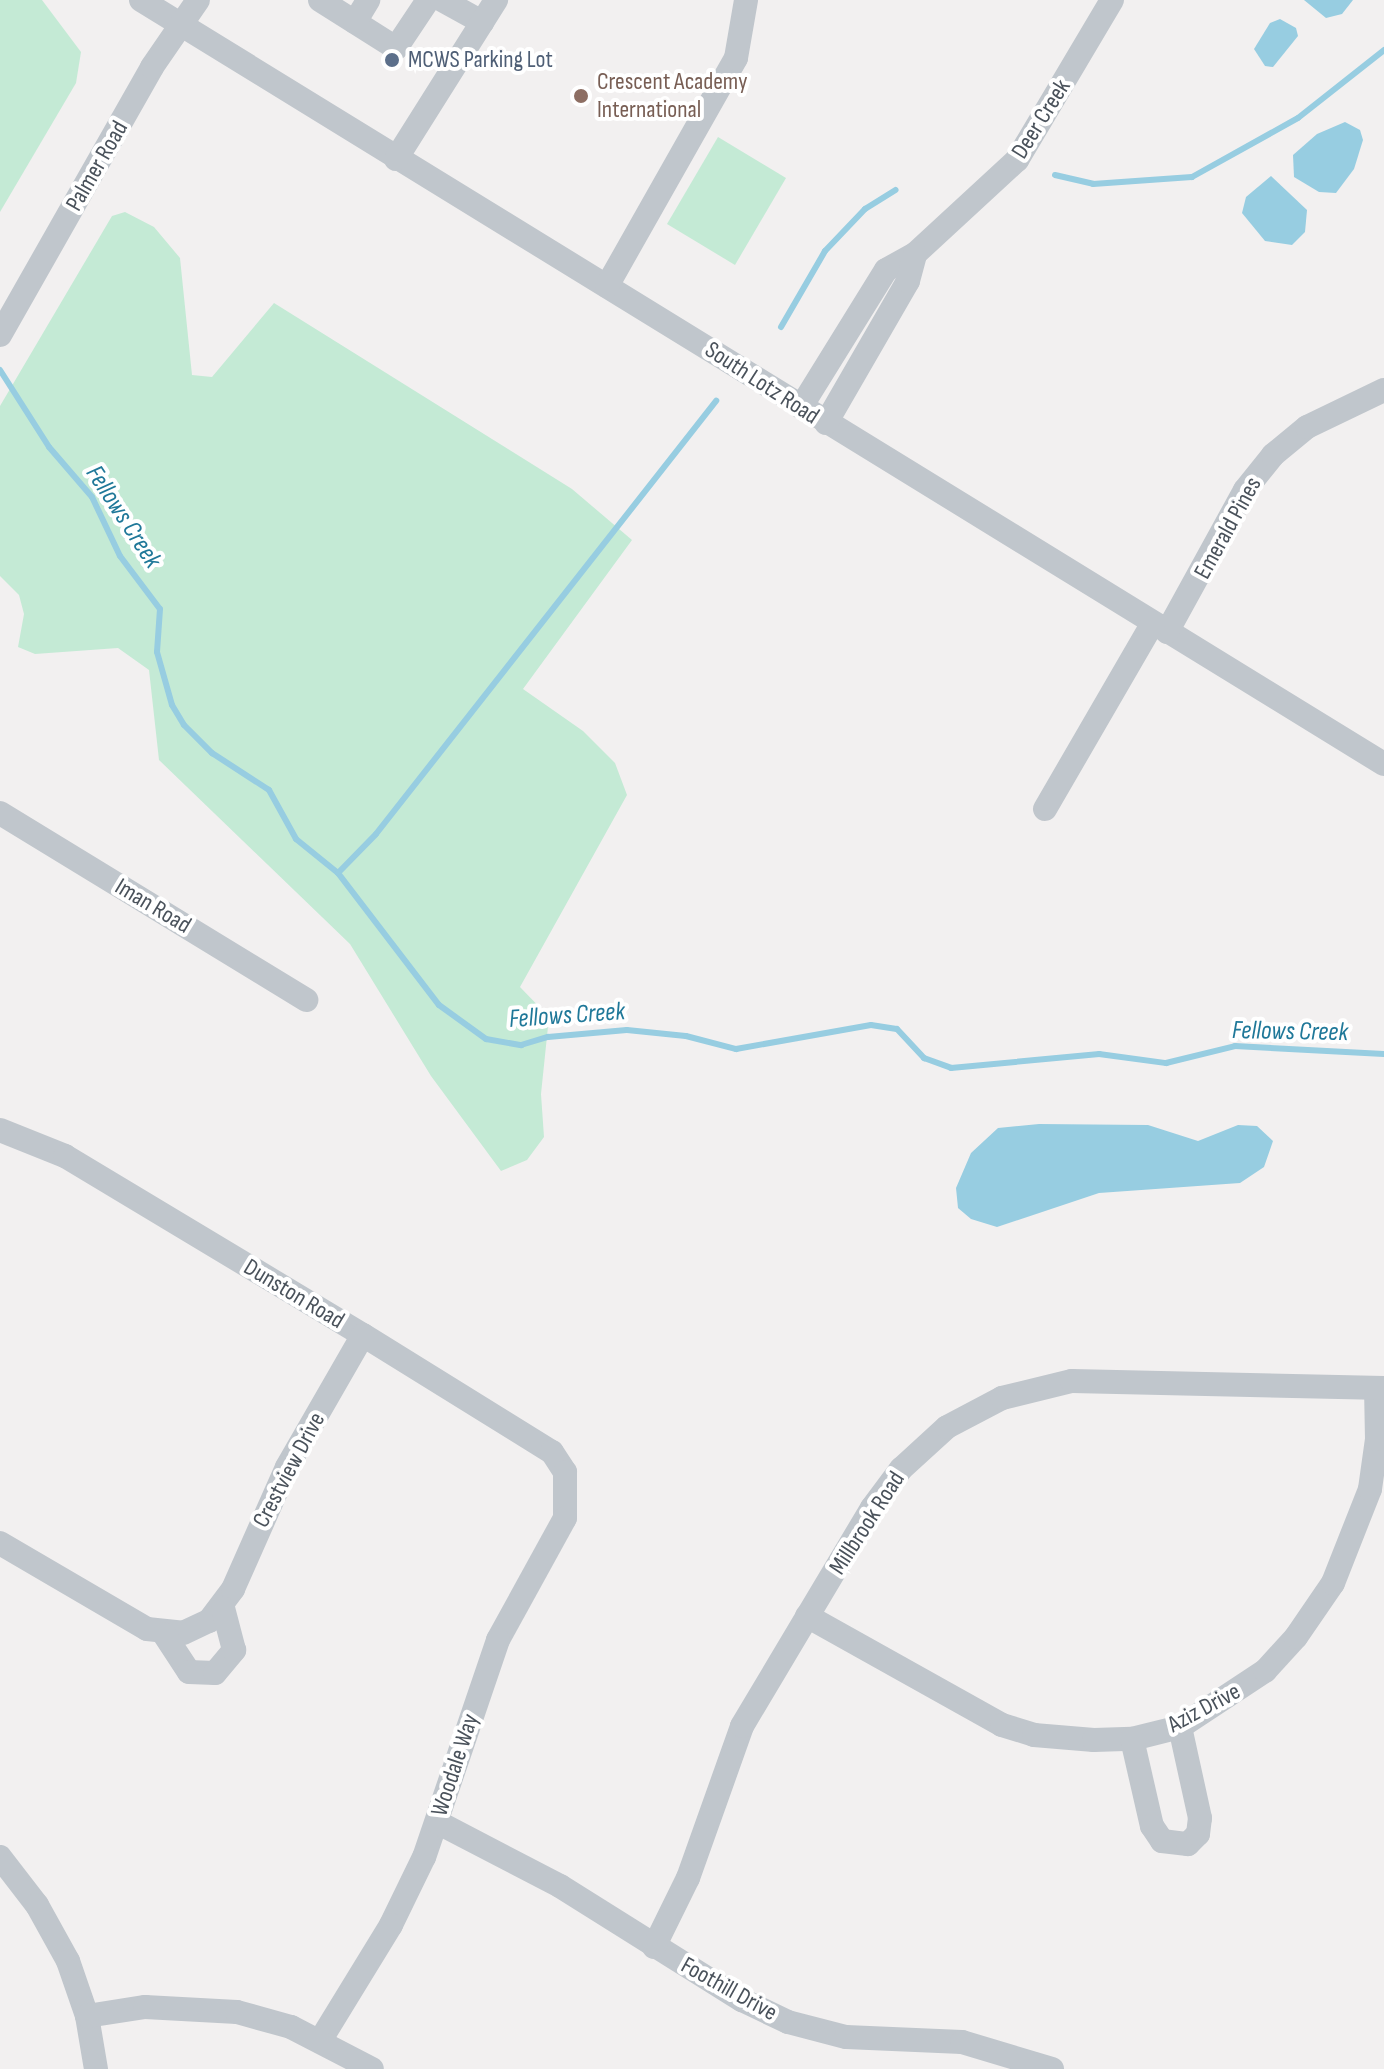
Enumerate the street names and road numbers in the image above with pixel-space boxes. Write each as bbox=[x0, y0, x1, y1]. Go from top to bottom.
street label: Deer Creek bbox=[1005, 74, 1077, 164]
street label: Palmer Road bbox=[60, 116, 134, 216]
street label: South Lotz Road bbox=[700, 335, 824, 431]
street label: Emerald Pines bbox=[1188, 472, 1268, 584]
street label: Iman Road bbox=[110, 872, 196, 940]
street label: Dunston Road bbox=[239, 1253, 349, 1335]
street label: Crestview Drive bbox=[247, 1408, 331, 1532]
street label: Millbrook Road bbox=[823, 1466, 911, 1580]
street label: Aziz Drive bbox=[1163, 1677, 1245, 1739]
street label: Woodale Way bbox=[425, 1710, 485, 1820]
street label: Foothill Drive bbox=[676, 1951, 782, 2027]

